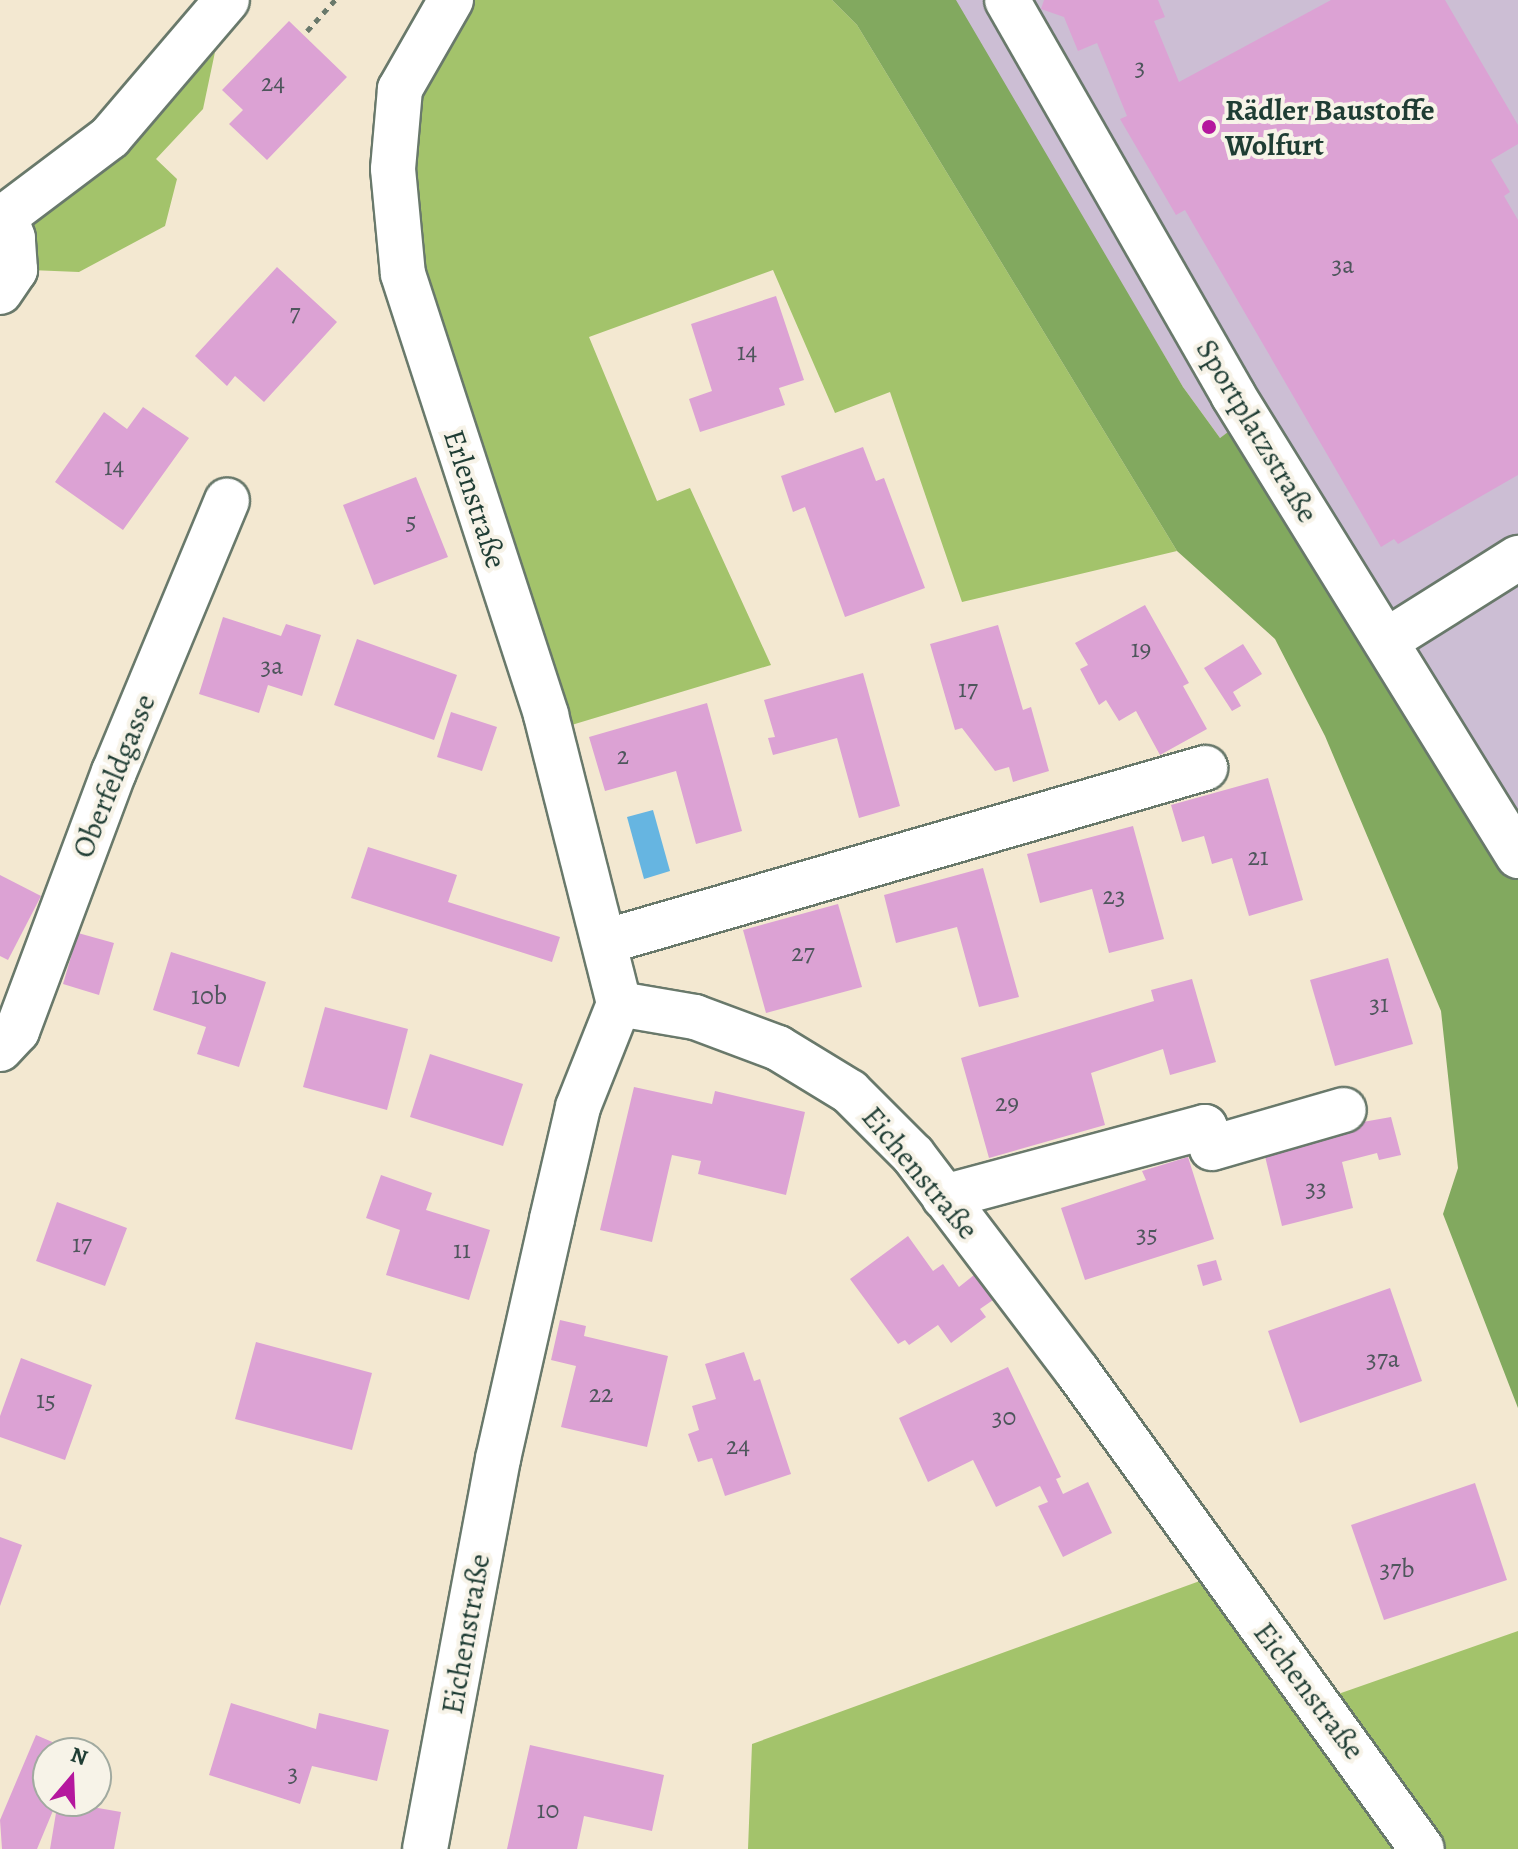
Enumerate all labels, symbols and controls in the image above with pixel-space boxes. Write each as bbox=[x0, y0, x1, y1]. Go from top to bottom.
house number: 3 bbox=[1135, 51, 1145, 83]
house number: 24 bbox=[261, 67, 285, 99]
place label: Rädler Baustoffe Wolfurt bbox=[1225, 92, 1435, 162]
marker: Rädler Baustoffe Wolfurt bbox=[1200, 118, 1218, 136]
house number: 3a bbox=[1332, 249, 1354, 281]
house number: 7 bbox=[290, 297, 300, 329]
street label: Sportplatzstraße bbox=[1188, 333, 1326, 529]
house number: 14 bbox=[737, 336, 757, 368]
street label: Erlenstraße bbox=[436, 425, 514, 573]
house number: 14 bbox=[104, 451, 124, 483]
house number: 5 bbox=[405, 505, 417, 537]
house number: 19 bbox=[1131, 633, 1151, 665]
house number: 3a bbox=[261, 650, 283, 682]
house number: 17 bbox=[958, 673, 978, 705]
street label: Oberfeldgasse bbox=[65, 689, 163, 863]
house number: 2 bbox=[617, 740, 629, 772]
house number: 21 bbox=[1247, 841, 1269, 873]
house number: 23 bbox=[1102, 880, 1126, 912]
house number: 27 bbox=[791, 937, 815, 969]
house number: 10b bbox=[191, 980, 227, 1012]
house number: 31 bbox=[1369, 988, 1389, 1020]
house number: 29 bbox=[995, 1087, 1019, 1119]
street label: Eichenstraße bbox=[854, 1099, 986, 1247]
house number: 33 bbox=[1305, 1172, 1327, 1204]
house number: 35 bbox=[1136, 1218, 1158, 1250]
house number: 17 bbox=[72, 1228, 92, 1260]
house number: 11 bbox=[453, 1234, 471, 1266]
house number: 37a bbox=[1366, 1343, 1400, 1375]
house number: 22 bbox=[589, 1378, 613, 1410]
house number: 15 bbox=[36, 1384, 56, 1416]
house number: 30 bbox=[992, 1401, 1016, 1433]
house number: 24 bbox=[726, 1430, 750, 1462]
street label: Eichenstraße bbox=[434, 1551, 498, 1717]
house number: 37b bbox=[1380, 1553, 1414, 1585]
street label: Eichenstraße bbox=[1246, 1615, 1372, 1767]
north arrow bbox=[32, 1737, 112, 1817]
text: N bbox=[67, 1739, 92, 1773]
house number: 3 bbox=[288, 1757, 298, 1789]
house number: 10 bbox=[537, 1794, 559, 1826]

